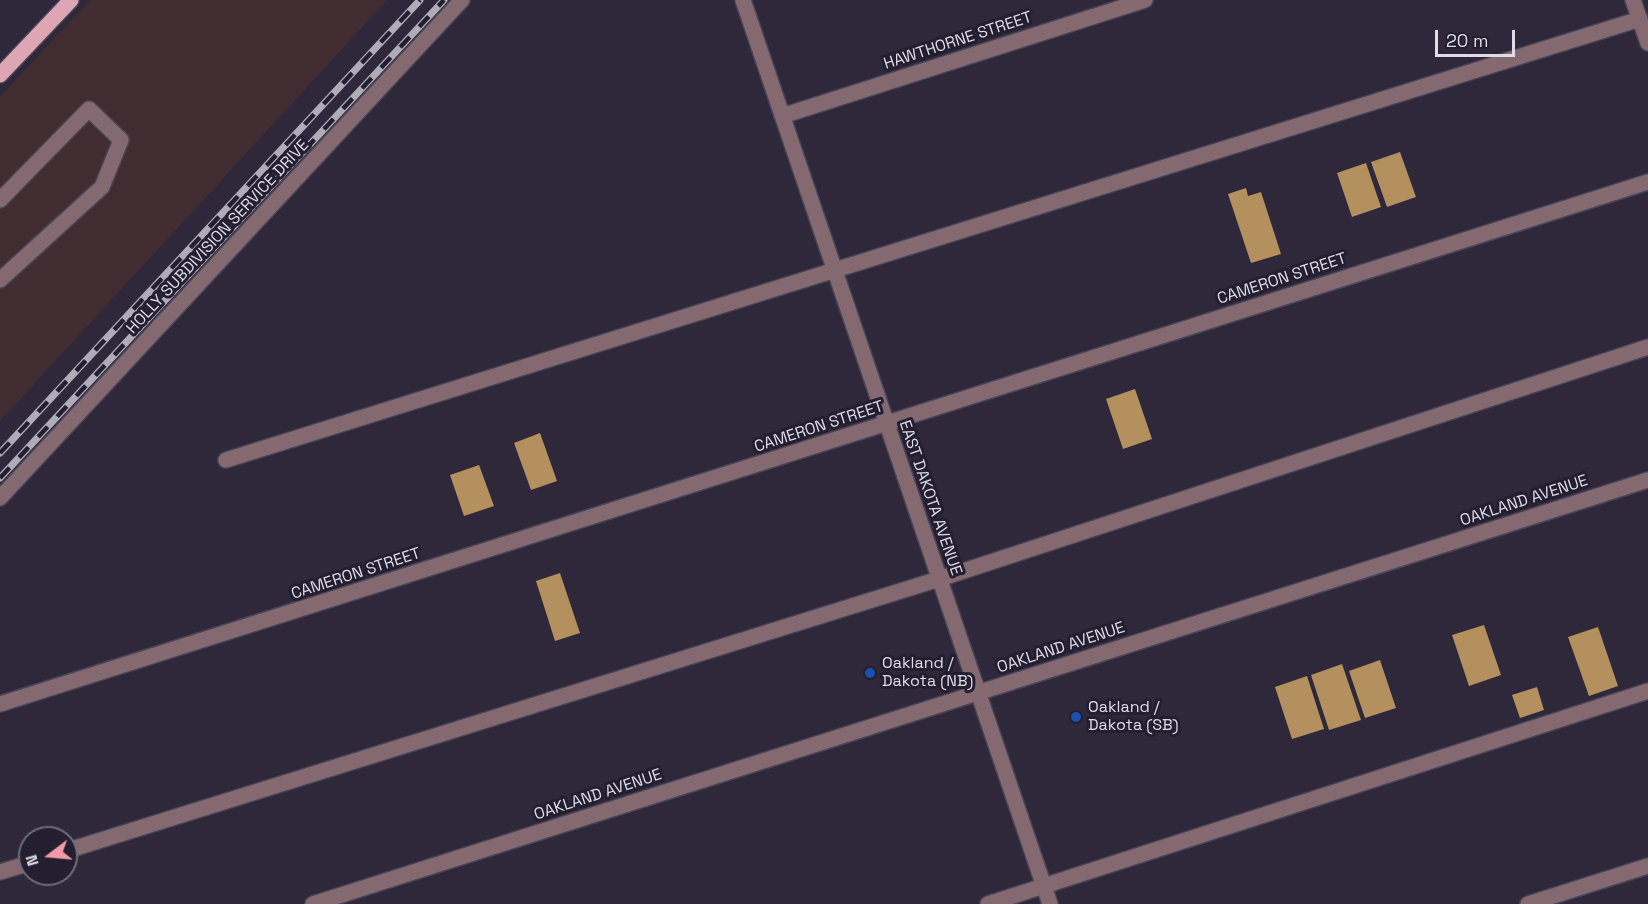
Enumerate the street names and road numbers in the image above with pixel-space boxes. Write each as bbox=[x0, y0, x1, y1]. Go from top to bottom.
street label: HAWTHORNE STREET bbox=[881, 8, 1035, 74]
street label: HOLLY SUBDIVISION SERVICE DRIVE bbox=[123, 136, 313, 338]
street label: CAMERON STREET bbox=[1215, 249, 1349, 309]
street label: CAMERON STREET bbox=[752, 397, 886, 457]
street label: EAST DAKOTA AVENUE bbox=[894, 418, 966, 578]
street label: OAKLAND AVENUE bbox=[1458, 471, 1590, 531]
street label: CAMERON STREET bbox=[289, 544, 423, 604]
street label: OAKLAND AVENUE bbox=[995, 618, 1127, 678]
street label: OAKLAND AVENUE bbox=[532, 765, 664, 825]

